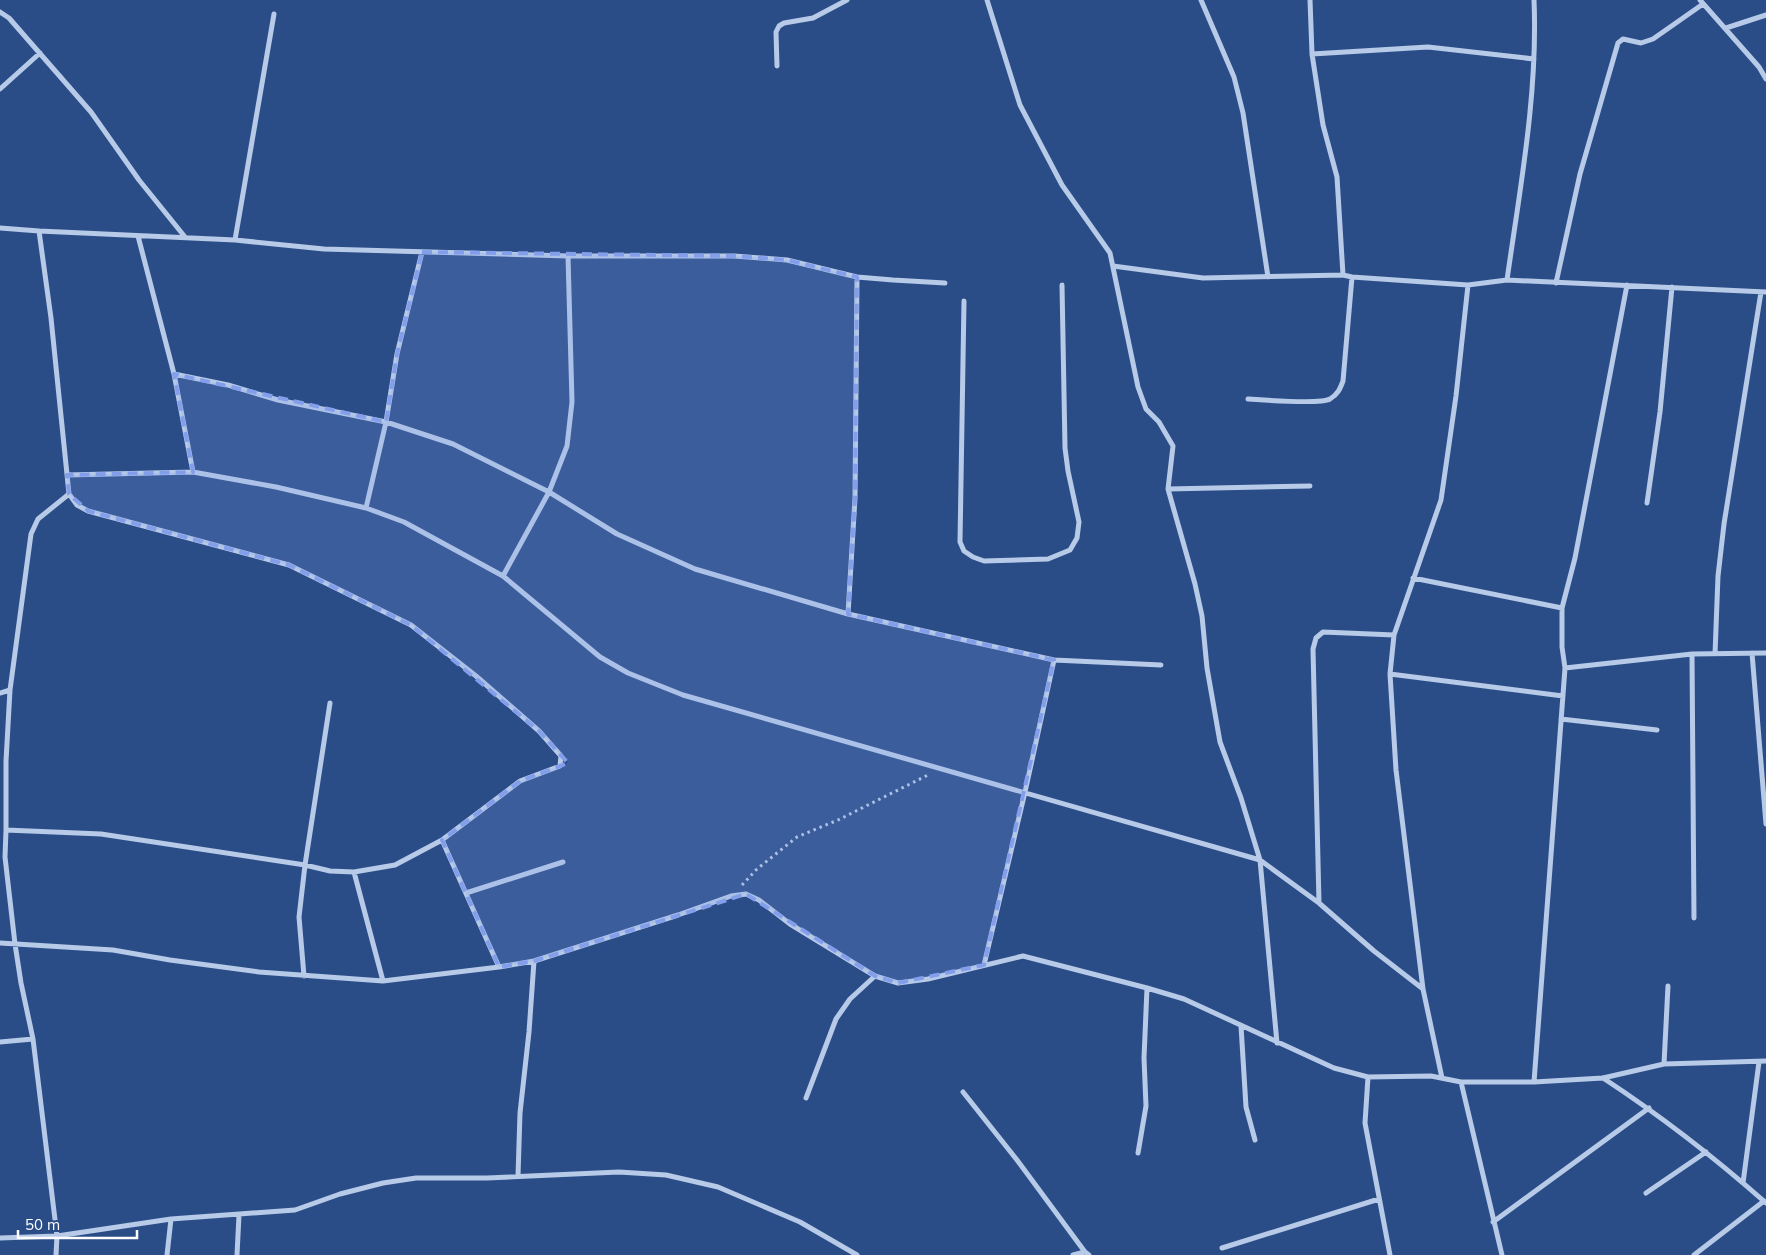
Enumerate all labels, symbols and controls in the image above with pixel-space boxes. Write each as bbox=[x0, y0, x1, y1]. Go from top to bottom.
scale bar bbox=[18, 1208, 136, 1240]
text: 50 m bbox=[25, 1215, 60, 1234]

